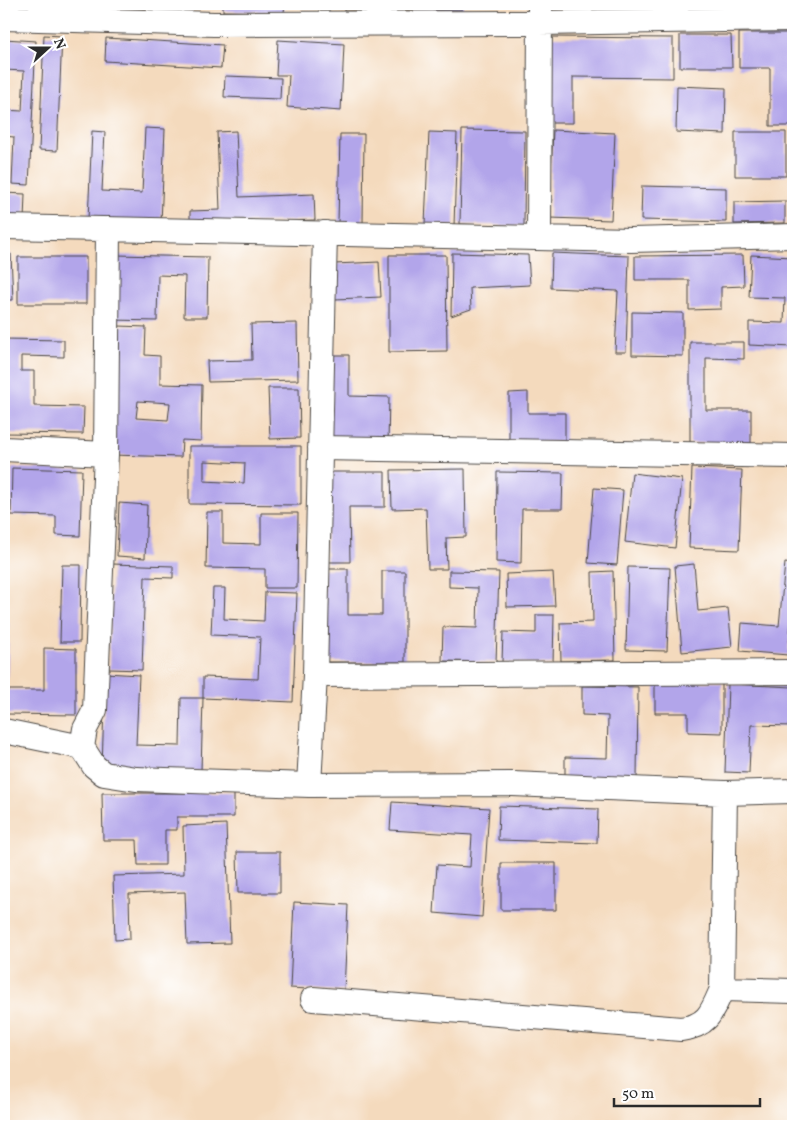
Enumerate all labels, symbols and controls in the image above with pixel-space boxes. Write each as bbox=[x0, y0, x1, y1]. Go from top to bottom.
north arrow bbox=[22, 22, 72, 72]
text: N bbox=[48, 36, 69, 52]
scale bar bbox=[614, 1075, 761, 1107]
text: 50 m bbox=[622, 1084, 654, 1105]

